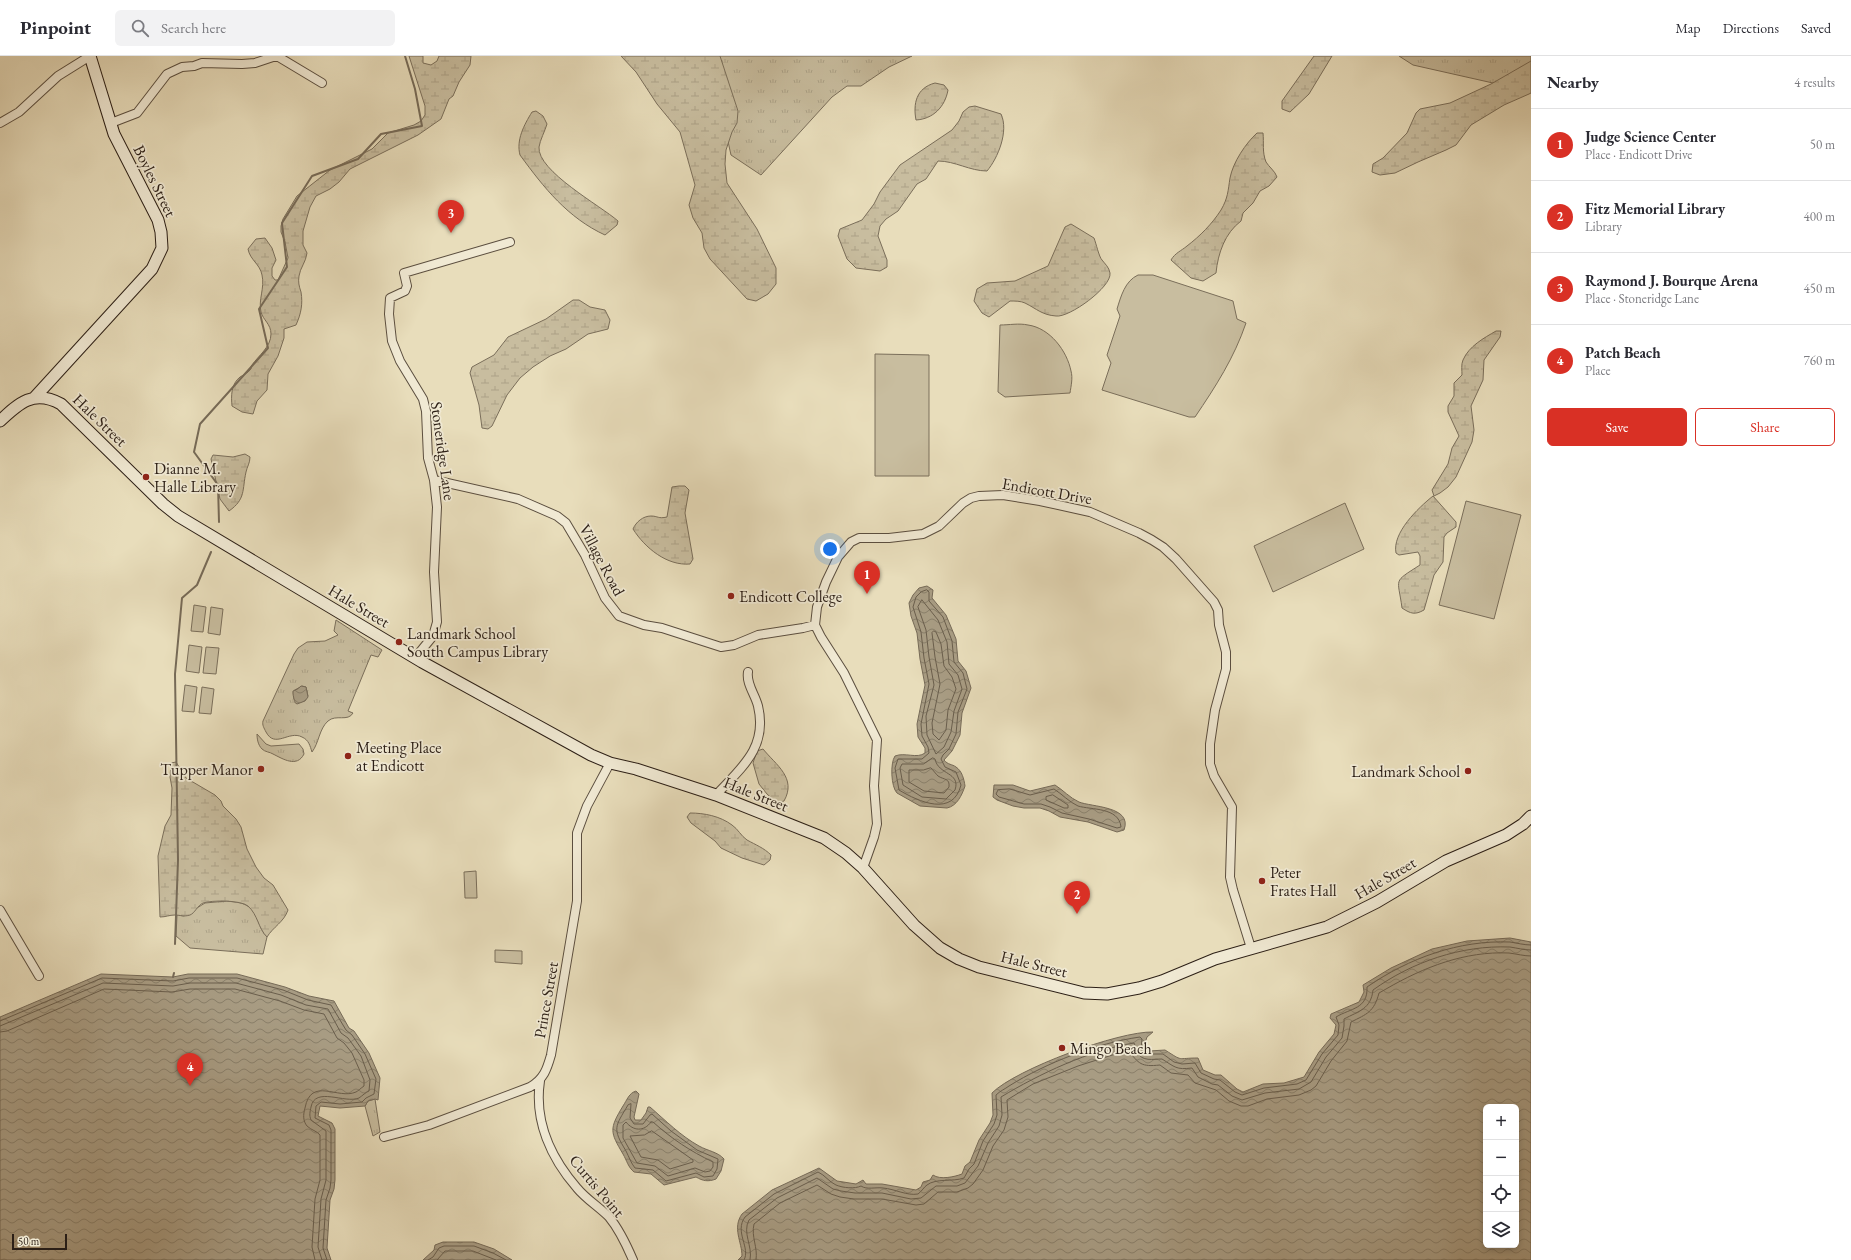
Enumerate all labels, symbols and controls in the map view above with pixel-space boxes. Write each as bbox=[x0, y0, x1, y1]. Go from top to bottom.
search box bbox=[115, 10, 395, 46]
text: Pinpoint bbox=[20, 15, 91, 40]
icon: search bbox=[129, 17, 151, 39]
text: Search here bbox=[161, 18, 226, 37]
text: Map bbox=[1675, 19, 1701, 37]
text: Directions bbox=[1723, 19, 1779, 37]
text: Saved bbox=[1801, 19, 1831, 37]
text: Nearby bbox=[1547, 71, 1599, 93]
text: 4 results bbox=[1794, 74, 1835, 91]
text: Judge Science Center bbox=[1585, 127, 1716, 146]
text: 1 bbox=[1557, 136, 1563, 153]
text: 50 m bbox=[1810, 136, 1835, 153]
street label: Boyles Street bbox=[129, 142, 181, 220]
text: Place · Endicott Drive bbox=[1585, 146, 1692, 163]
text: Fitz Memorial Library bbox=[1585, 199, 1725, 218]
pin: 3 bbox=[438, 200, 464, 233]
text: 2 bbox=[1557, 208, 1563, 225]
text: 400 m bbox=[1804, 208, 1835, 225]
text: Library bbox=[1585, 218, 1622, 235]
text: Raymond J. Bourque Arena bbox=[1585, 271, 1758, 290]
text: 3 bbox=[1557, 280, 1563, 297]
text: 450 m bbox=[1804, 280, 1835, 297]
text: Place · Stoneridge Lane bbox=[1585, 290, 1699, 307]
text: Patch Beach bbox=[1585, 343, 1661, 362]
text: 4 bbox=[1557, 352, 1563, 369]
text: 760 m bbox=[1804, 352, 1835, 369]
text: Place bbox=[1585, 362, 1611, 379]
street label: Hale Street bbox=[68, 389, 132, 451]
street label: Stoneridge Lane bbox=[426, 400, 460, 502]
button: Save bbox=[1547, 408, 1687, 446]
button: Share bbox=[1695, 408, 1835, 446]
place label: Dianne M. Halle Library bbox=[154, 458, 237, 497]
marker: Dianne M. Halle Library bbox=[141, 472, 151, 482]
street label: Endicott Drive bbox=[1000, 473, 1094, 509]
street label: Village Road bbox=[574, 520, 630, 600]
your location bbox=[820, 539, 840, 559]
pin: 1 bbox=[854, 561, 880, 594]
street label: Hale Street bbox=[325, 580, 393, 632]
place label: Endicott College bbox=[739, 586, 842, 607]
marker: Endicott College bbox=[726, 591, 736, 601]
place label: Landmark School South Campus Library bbox=[407, 623, 549, 662]
marker: Landmark School South Campus Library bbox=[394, 637, 404, 647]
place label: Meeting Place at Endicott bbox=[356, 737, 441, 776]
marker: Meeting Place at Endicott bbox=[343, 751, 353, 761]
place label: Tupper Manor bbox=[160, 759, 254, 780]
place label: Landmark School bbox=[1351, 761, 1460, 782]
marker: Tupper Manor bbox=[256, 764, 266, 774]
marker: Landmark School bbox=[1463, 766, 1473, 776]
street label: Hale Street bbox=[721, 772, 791, 816]
street label: Hale Street bbox=[1350, 852, 1420, 904]
place label: Peter Frates Hall bbox=[1270, 862, 1337, 901]
marker: Peter Frates Hall bbox=[1257, 876, 1267, 886]
pin: 2 bbox=[1064, 881, 1090, 914]
street label: Hale Street bbox=[999, 946, 1069, 982]
street label: Prince Street bbox=[529, 960, 563, 1040]
place label: Mingo Beach bbox=[1070, 1038, 1152, 1059]
marker: Mingo Beach bbox=[1057, 1043, 1067, 1053]
pin: 4 bbox=[177, 1053, 203, 1086]
map controls bbox=[1483, 1104, 1519, 1248]
button: + bbox=[1483, 1104, 1519, 1140]
button: − bbox=[1483, 1140, 1519, 1176]
street label: Curtis Point bbox=[565, 1150, 629, 1222]
button: locate bbox=[1483, 1176, 1519, 1212]
button: layers bbox=[1483, 1212, 1519, 1248]
scale bar bbox=[12, 1232, 67, 1251]
text: 50 m bbox=[18, 1234, 39, 1248]

